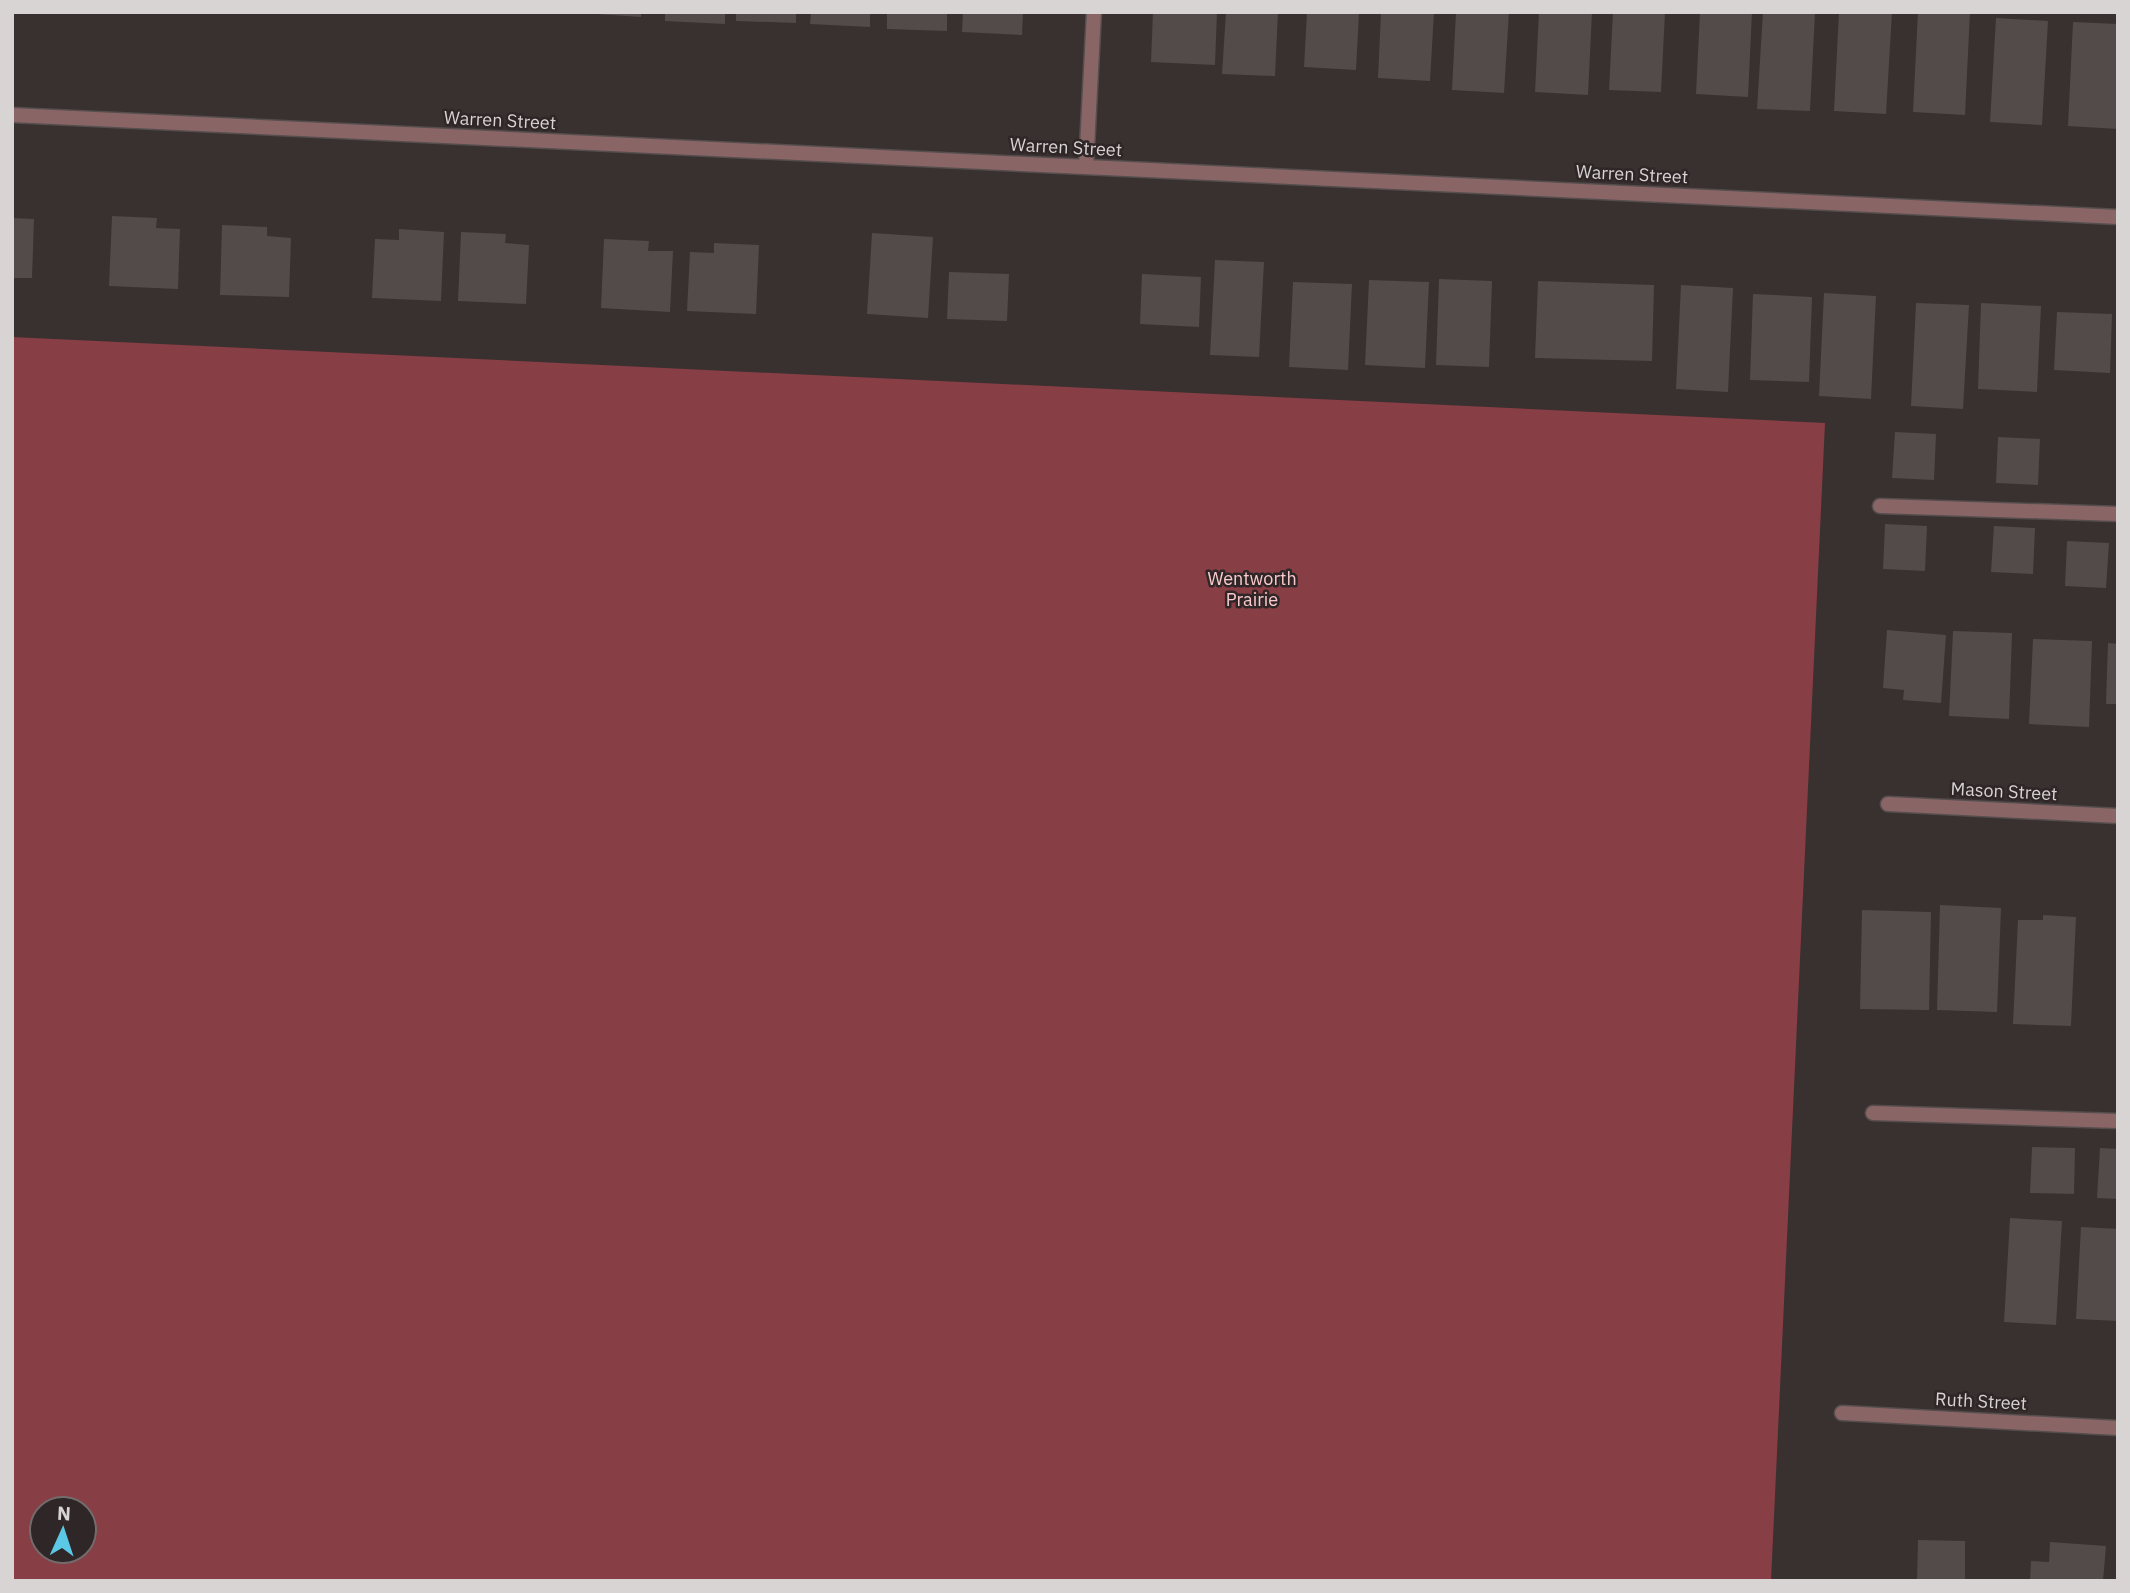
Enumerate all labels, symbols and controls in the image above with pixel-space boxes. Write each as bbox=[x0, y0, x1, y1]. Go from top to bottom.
street label: Warren Street bbox=[443, 106, 557, 134]
street label: Warren Street bbox=[1009, 133, 1123, 161]
street label: Warren Street bbox=[1575, 160, 1689, 188]
park label: Wentworth Prairie bbox=[1207, 567, 1297, 611]
street label: Mason Street bbox=[1950, 777, 2058, 805]
street label: Ruth Street bbox=[1935, 1387, 2027, 1415]
north arrow bbox=[28, 1495, 98, 1565]
text: N bbox=[56, 1501, 71, 1525]

